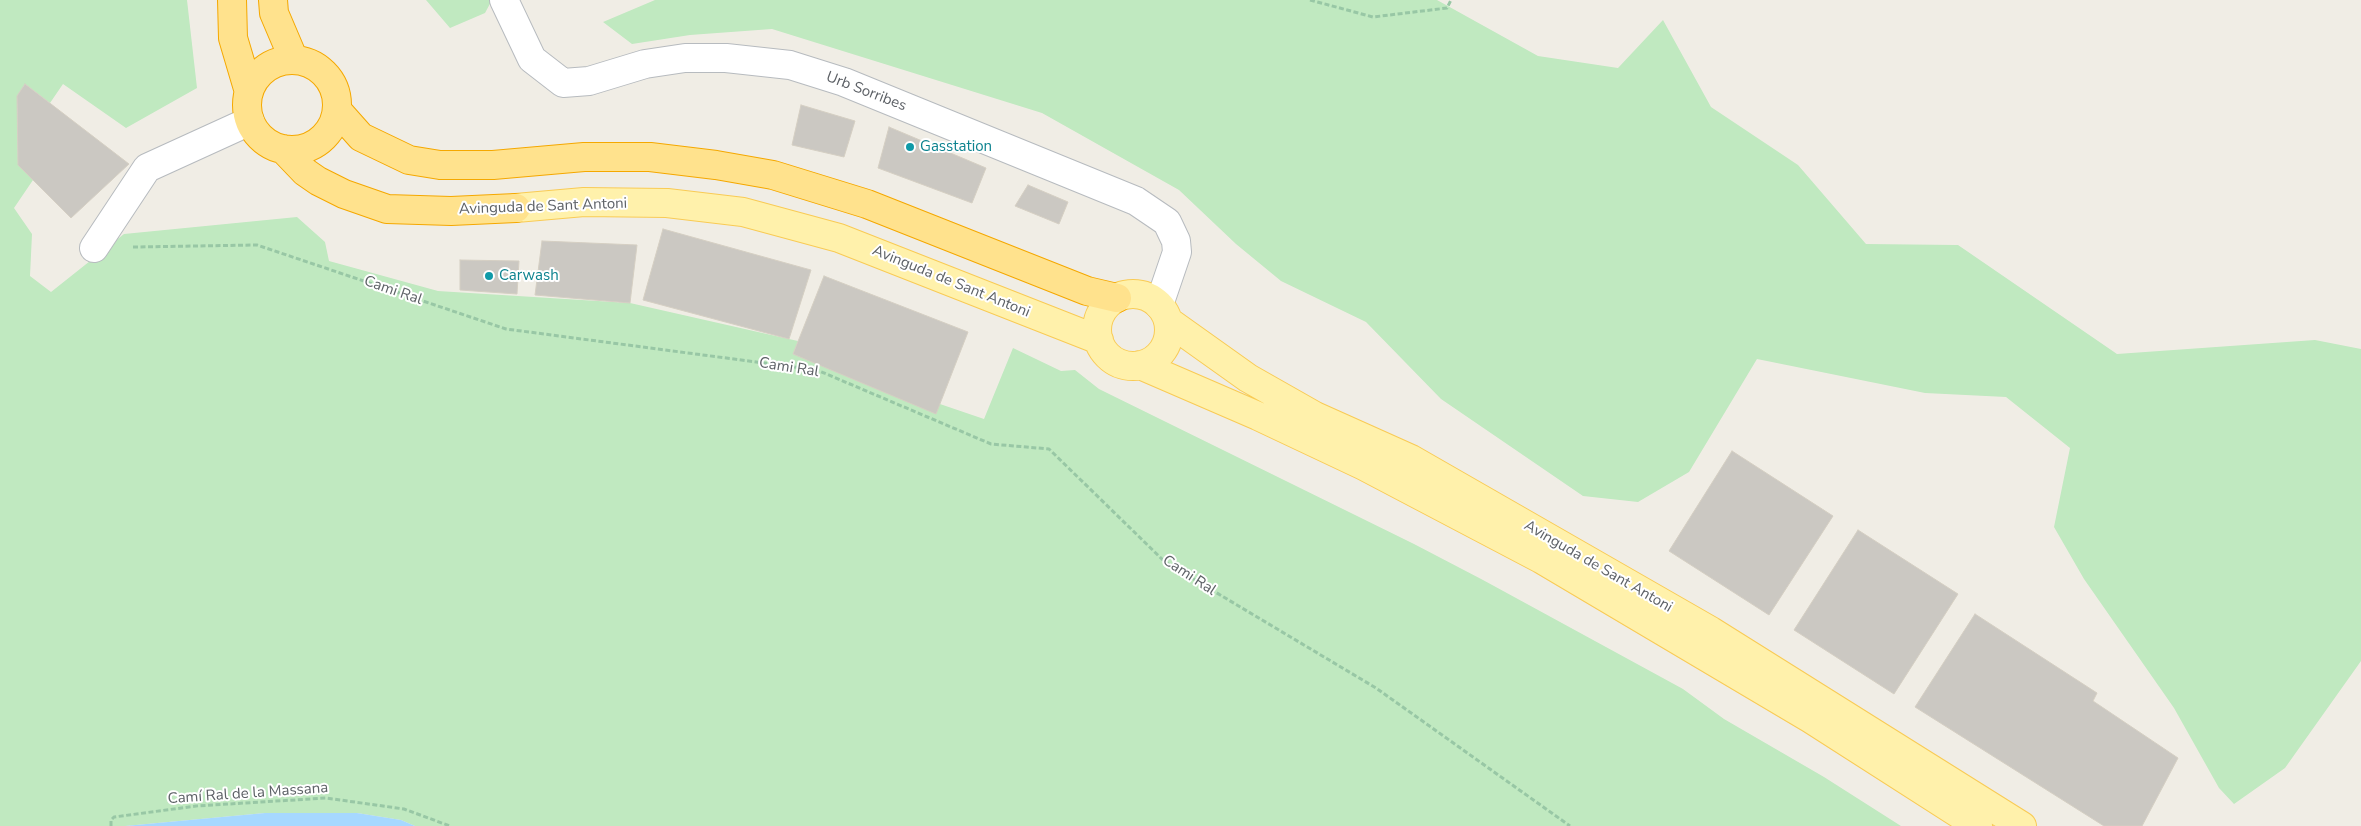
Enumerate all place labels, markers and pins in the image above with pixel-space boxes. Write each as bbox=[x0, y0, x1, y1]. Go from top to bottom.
place label: Gasstation bbox=[920, 138, 992, 156]
marker: Gasstation bbox=[904, 141, 916, 153]
place label: Carwash bbox=[499, 267, 559, 285]
marker: Carwash bbox=[483, 270, 495, 282]

